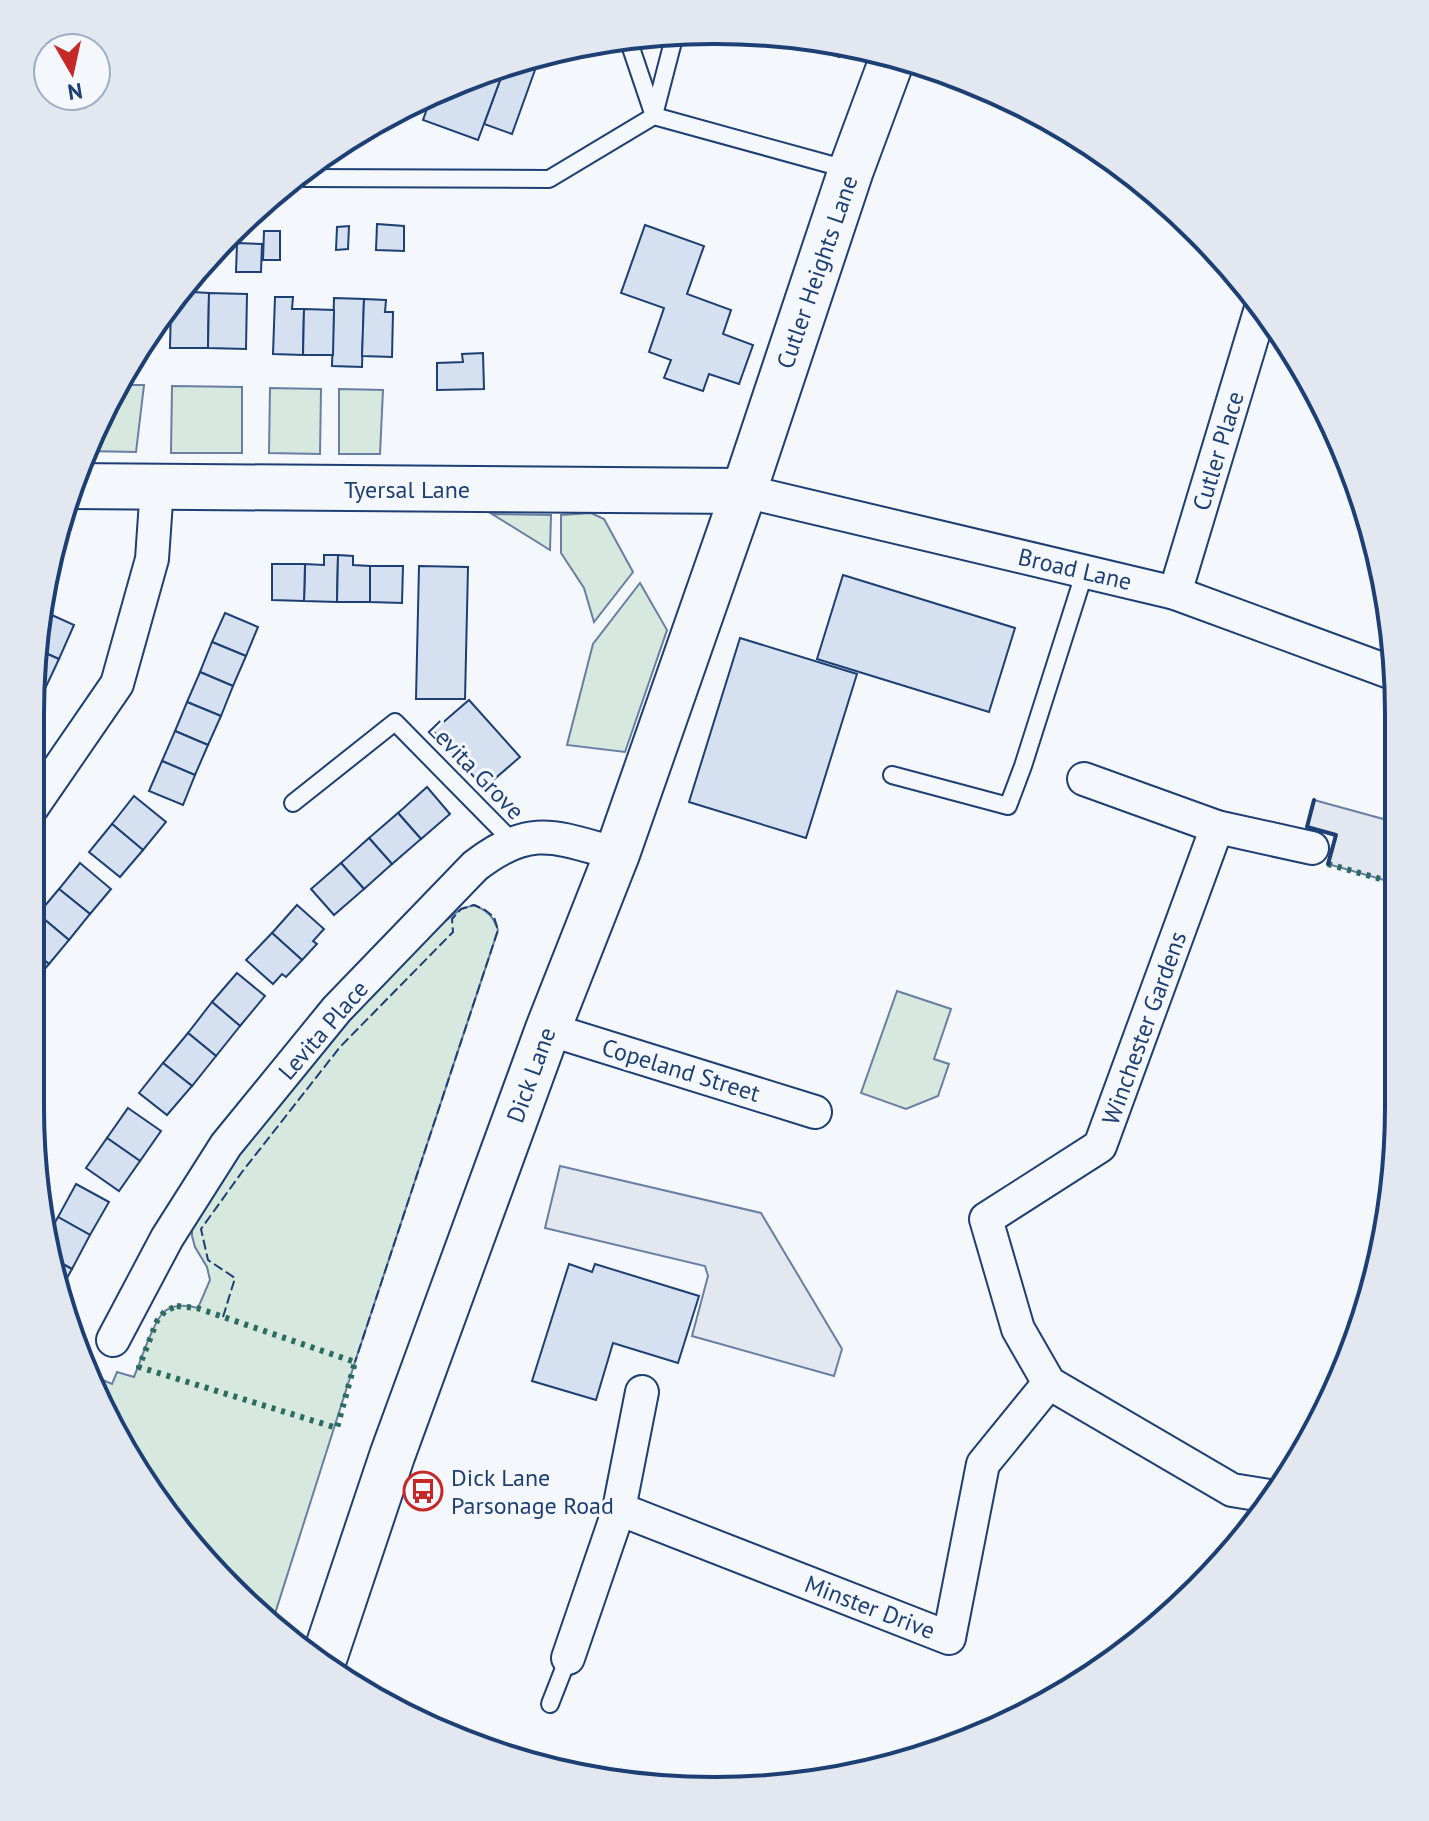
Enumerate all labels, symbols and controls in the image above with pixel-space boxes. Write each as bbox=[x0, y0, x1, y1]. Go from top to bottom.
north arrow bbox=[32, 32, 112, 112]
text: N bbox=[66, 77, 84, 107]
street label: Cutler Heights Lane bbox=[769, 171, 865, 373]
street label: Cutler Place bbox=[1185, 388, 1251, 514]
street label: Tyersal Lane bbox=[344, 474, 470, 505]
street label: Broad Lane bbox=[1015, 541, 1135, 597]
street label: Levita Grove bbox=[421, 714, 531, 826]
street label: Winchester Gardens bbox=[1095, 927, 1193, 1129]
street label: Levita Place bbox=[271, 974, 375, 1086]
street label: Dick Lane bbox=[499, 1023, 563, 1127]
street label: Copeland Street bbox=[598, 1031, 764, 1109]
place label: Dick Lane Parsonage Road bbox=[451, 1462, 614, 1521]
bus stop icon: Dick Lane Parsonage Road bbox=[402, 1470, 444, 1512]
street label: Minster Drive bbox=[800, 1568, 940, 1646]

